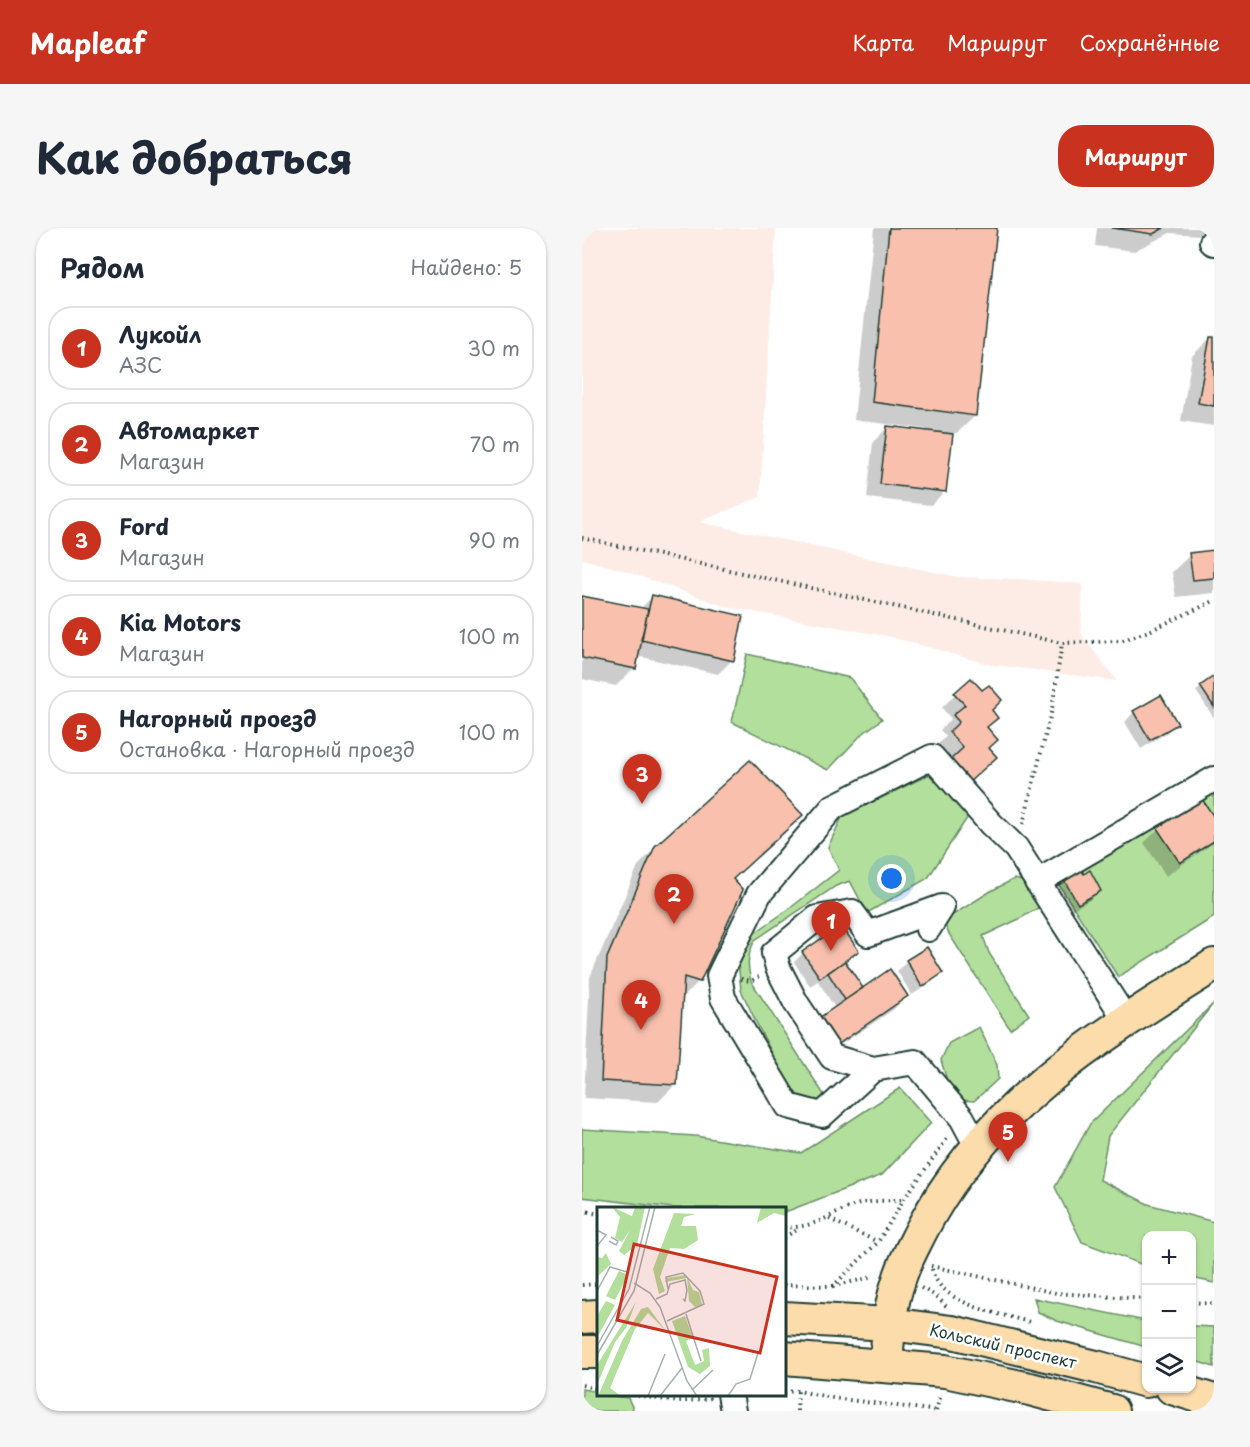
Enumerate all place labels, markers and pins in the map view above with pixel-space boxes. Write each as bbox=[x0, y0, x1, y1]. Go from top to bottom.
pin: 3 bbox=[622, 754, 662, 804]
pin: 2 bbox=[654, 874, 694, 924]
pin: 1 bbox=[812, 902, 850, 951]
pin: 4 bbox=[622, 980, 660, 1030]
pin: 5 bbox=[988, 1112, 1028, 1162]

